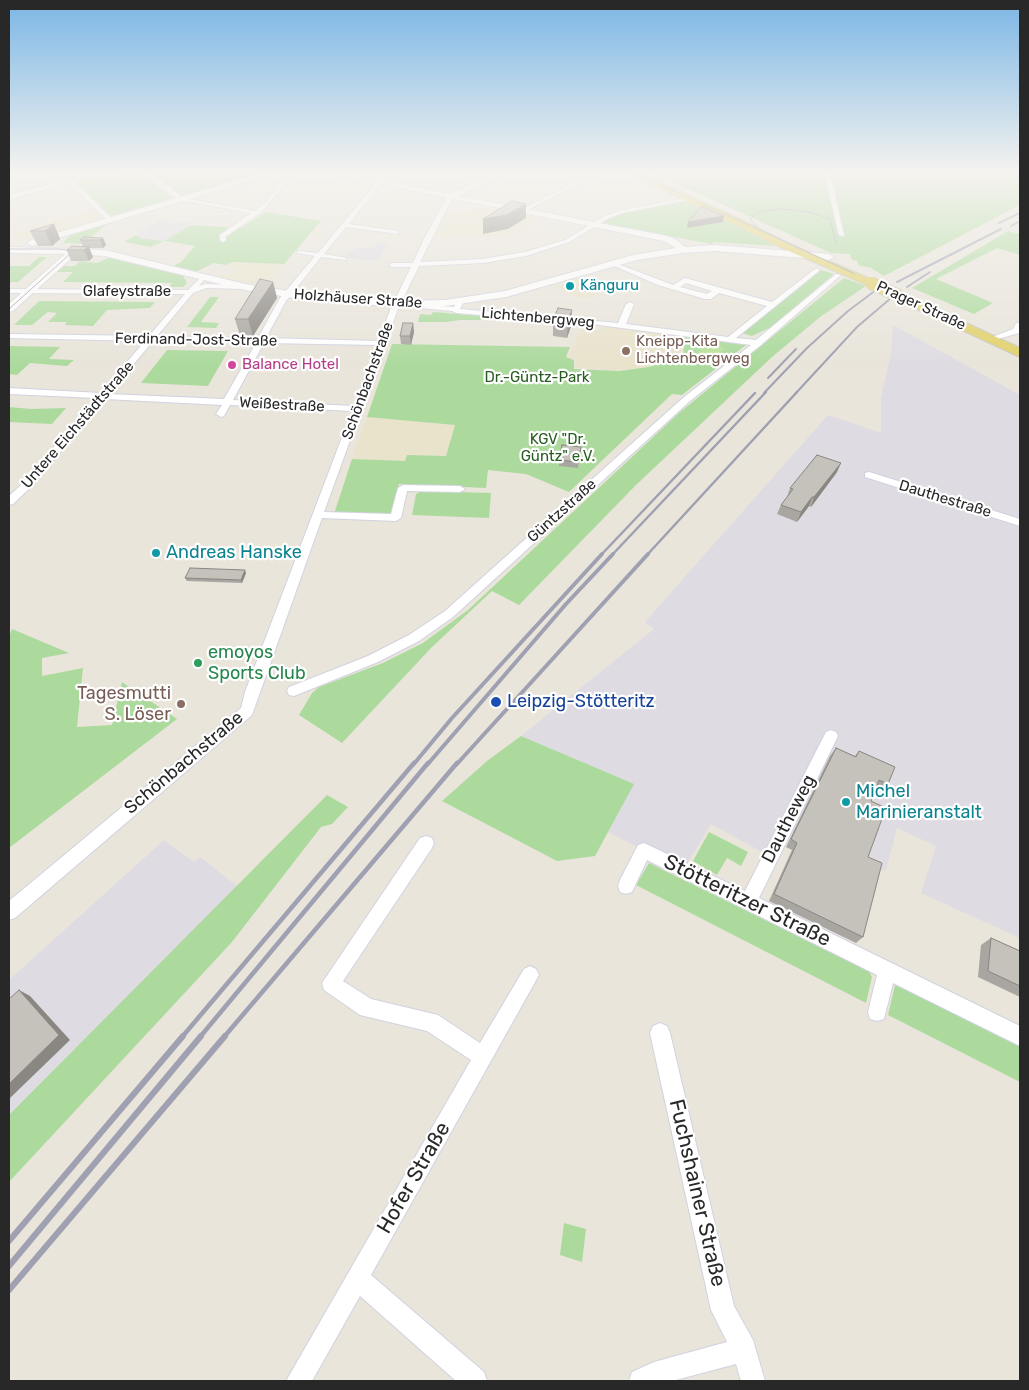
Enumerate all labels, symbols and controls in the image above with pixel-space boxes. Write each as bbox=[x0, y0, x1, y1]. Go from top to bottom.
place label: Känguru bbox=[580, 277, 639, 295]
street label: Prager Straße bbox=[873, 277, 969, 335]
marker: Känguru bbox=[564, 280, 576, 292]
street label: Glafeystraße bbox=[83, 283, 171, 301]
street label: Holzhäuser Straße bbox=[293, 286, 423, 312]
street label: Lichtenbergweg bbox=[481, 304, 595, 332]
street label: Schönbachstraße bbox=[338, 320, 398, 442]
street label: Ferdinand-Jost-Straße bbox=[115, 330, 277, 350]
place label: Kneipp-Kita Lichtenbergweg bbox=[636, 333, 750, 368]
marker: Kneipp-Kita Lichtenbergweg bbox=[620, 345, 632, 357]
place label: Balance Hotel bbox=[242, 356, 339, 374]
street label: Untere Eichstädtstraße bbox=[18, 358, 138, 492]
marker: Balance Hotel bbox=[226, 359, 238, 371]
park label: Dr.-Güntz-Park bbox=[484, 369, 590, 387]
street label: Weißestraße bbox=[239, 394, 325, 416]
park label: KGV "Dr. Güntz" e.V. bbox=[521, 431, 595, 466]
street label: Güntzstraße bbox=[524, 475, 600, 547]
street label: Dauthestraße bbox=[897, 476, 993, 522]
place label: Andreas Hanske bbox=[166, 542, 302, 564]
marker: Andreas Hanske bbox=[150, 547, 162, 559]
place label: emoyos Sports Club bbox=[208, 642, 306, 684]
marker: emoyos Sports Club bbox=[192, 657, 204, 669]
place label: Tagesmutti S. Löser bbox=[77, 683, 171, 726]
place label: Leipzig-Stötteritz bbox=[507, 691, 655, 713]
marker: Leipzig-Stötteritz bbox=[489, 695, 503, 709]
marker: Tagesmutti S. Löser bbox=[175, 698, 187, 710]
street label: Schönbachstraße bbox=[120, 707, 248, 819]
street label: Dautheweg bbox=[758, 771, 820, 867]
place label: Michel Marinieranstalt bbox=[856, 781, 982, 824]
marker: Michel Marinieranstalt bbox=[840, 796, 852, 808]
street label: Stötteritzer Straße bbox=[659, 850, 835, 952]
street label: Fuchshainer Straße bbox=[663, 1097, 731, 1289]
street label: Hofer Straße bbox=[372, 1118, 456, 1238]

